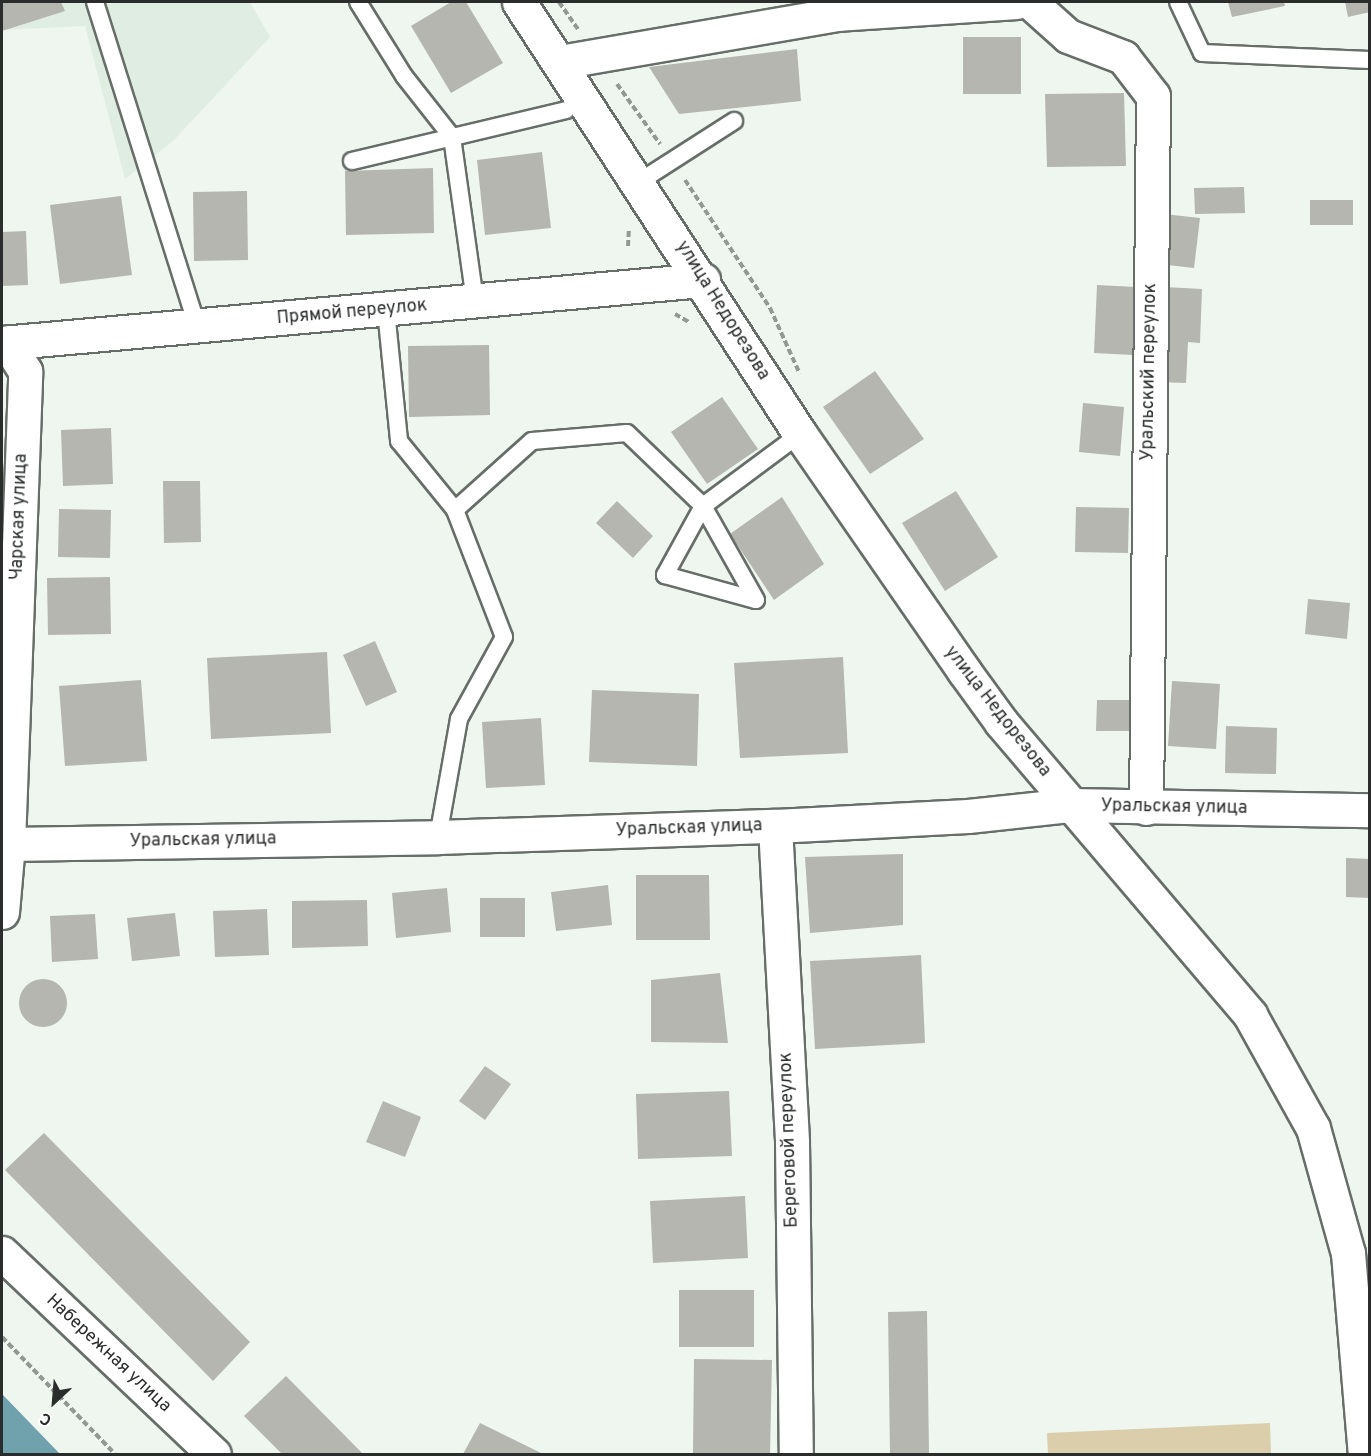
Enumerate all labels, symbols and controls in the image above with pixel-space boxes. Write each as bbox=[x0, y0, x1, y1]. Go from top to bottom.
street label: улица Недорезова bbox=[670, 237, 774, 385]
street label: Уральский переулок bbox=[1138, 283, 1162, 461]
street label: Прямой переулок bbox=[276, 296, 428, 330]
street label: Чарская улица bbox=[7, 453, 33, 581]
street label: улица Недорезова bbox=[939, 642, 1055, 782]
street label: Уральская улица bbox=[1100, 796, 1248, 820]
street label: Уральская улица bbox=[615, 816, 763, 842]
street label: Уральская улица bbox=[129, 829, 277, 853]
street label: Береговой переулок bbox=[776, 1052, 804, 1228]
street label: Набережная улица bbox=[41, 1290, 175, 1418]
north arrow bbox=[24, 1372, 84, 1432]
text: С bbox=[37, 1407, 55, 1429]

